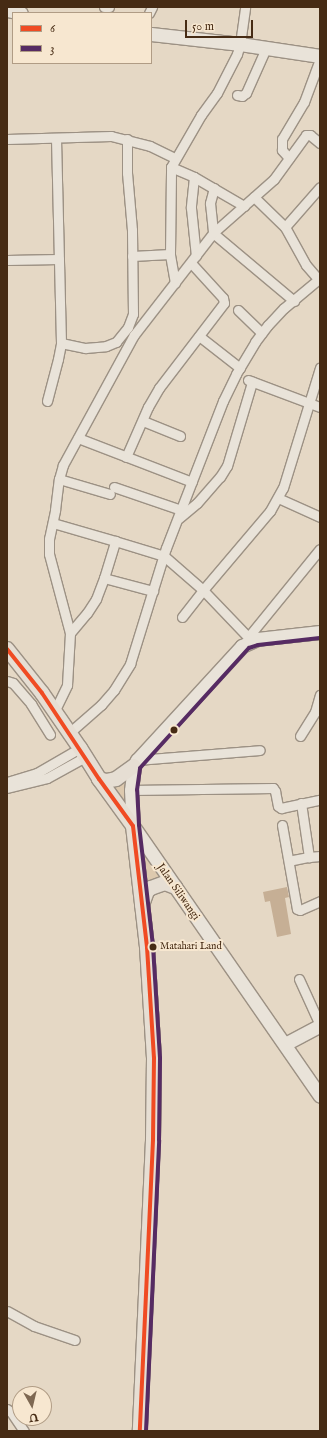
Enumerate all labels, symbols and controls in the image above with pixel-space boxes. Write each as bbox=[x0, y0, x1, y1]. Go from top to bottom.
legend bbox=[12, 12, 152, 64]
scale bar bbox=[187, 12, 255, 38]
text: 50 m bbox=[192, 19, 214, 34]
text: 6 bbox=[50, 21, 55, 36]
text: 3 bbox=[50, 41, 54, 56]
unlabelled marker bbox=[169, 725, 179, 735]
street label: Jalan Siliwangi bbox=[154, 861, 202, 923]
place label: Matahari Land bbox=[160, 941, 222, 953]
marker: Matahari Land bbox=[148, 942, 158, 952]
north arrow bbox=[12, 1386, 52, 1426]
text: U bbox=[28, 1409, 39, 1424]

